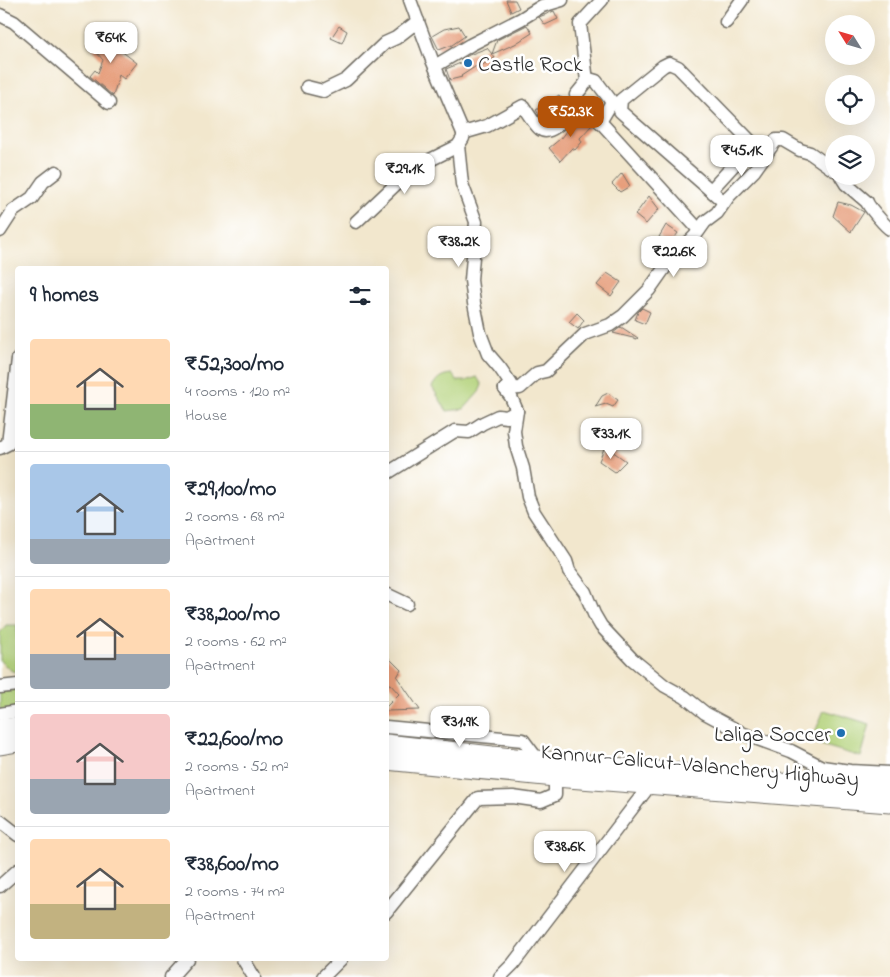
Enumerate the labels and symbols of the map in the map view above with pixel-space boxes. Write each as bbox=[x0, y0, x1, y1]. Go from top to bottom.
north arrow bbox=[825, 15, 875, 65]
pin: ₹64K bbox=[81, 22, 141, 64]
place label: Castle Rock bbox=[478, 50, 583, 82]
marker: Castle Rock bbox=[462, 57, 474, 69]
pin: ₹52.3K bbox=[530, 96, 612, 138]
pin: ₹45.1K bbox=[701, 134, 783, 177]
pin: ₹29.1K bbox=[364, 152, 446, 195]
pin: ₹38.2K bbox=[418, 226, 500, 268]
pin: ₹22.6K bbox=[633, 236, 715, 278]
pin: ₹33.1K bbox=[570, 418, 652, 460]
pin: ₹31.9K bbox=[419, 706, 501, 748]
place label: Laliga Soccer bbox=[714, 720, 831, 753]
marker: Laliga Soccer bbox=[835, 727, 847, 739]
street label: Kannur-Calicut-Valanchery Highway bbox=[539, 737, 860, 798]
pin: ₹38.6K bbox=[524, 830, 606, 873]

